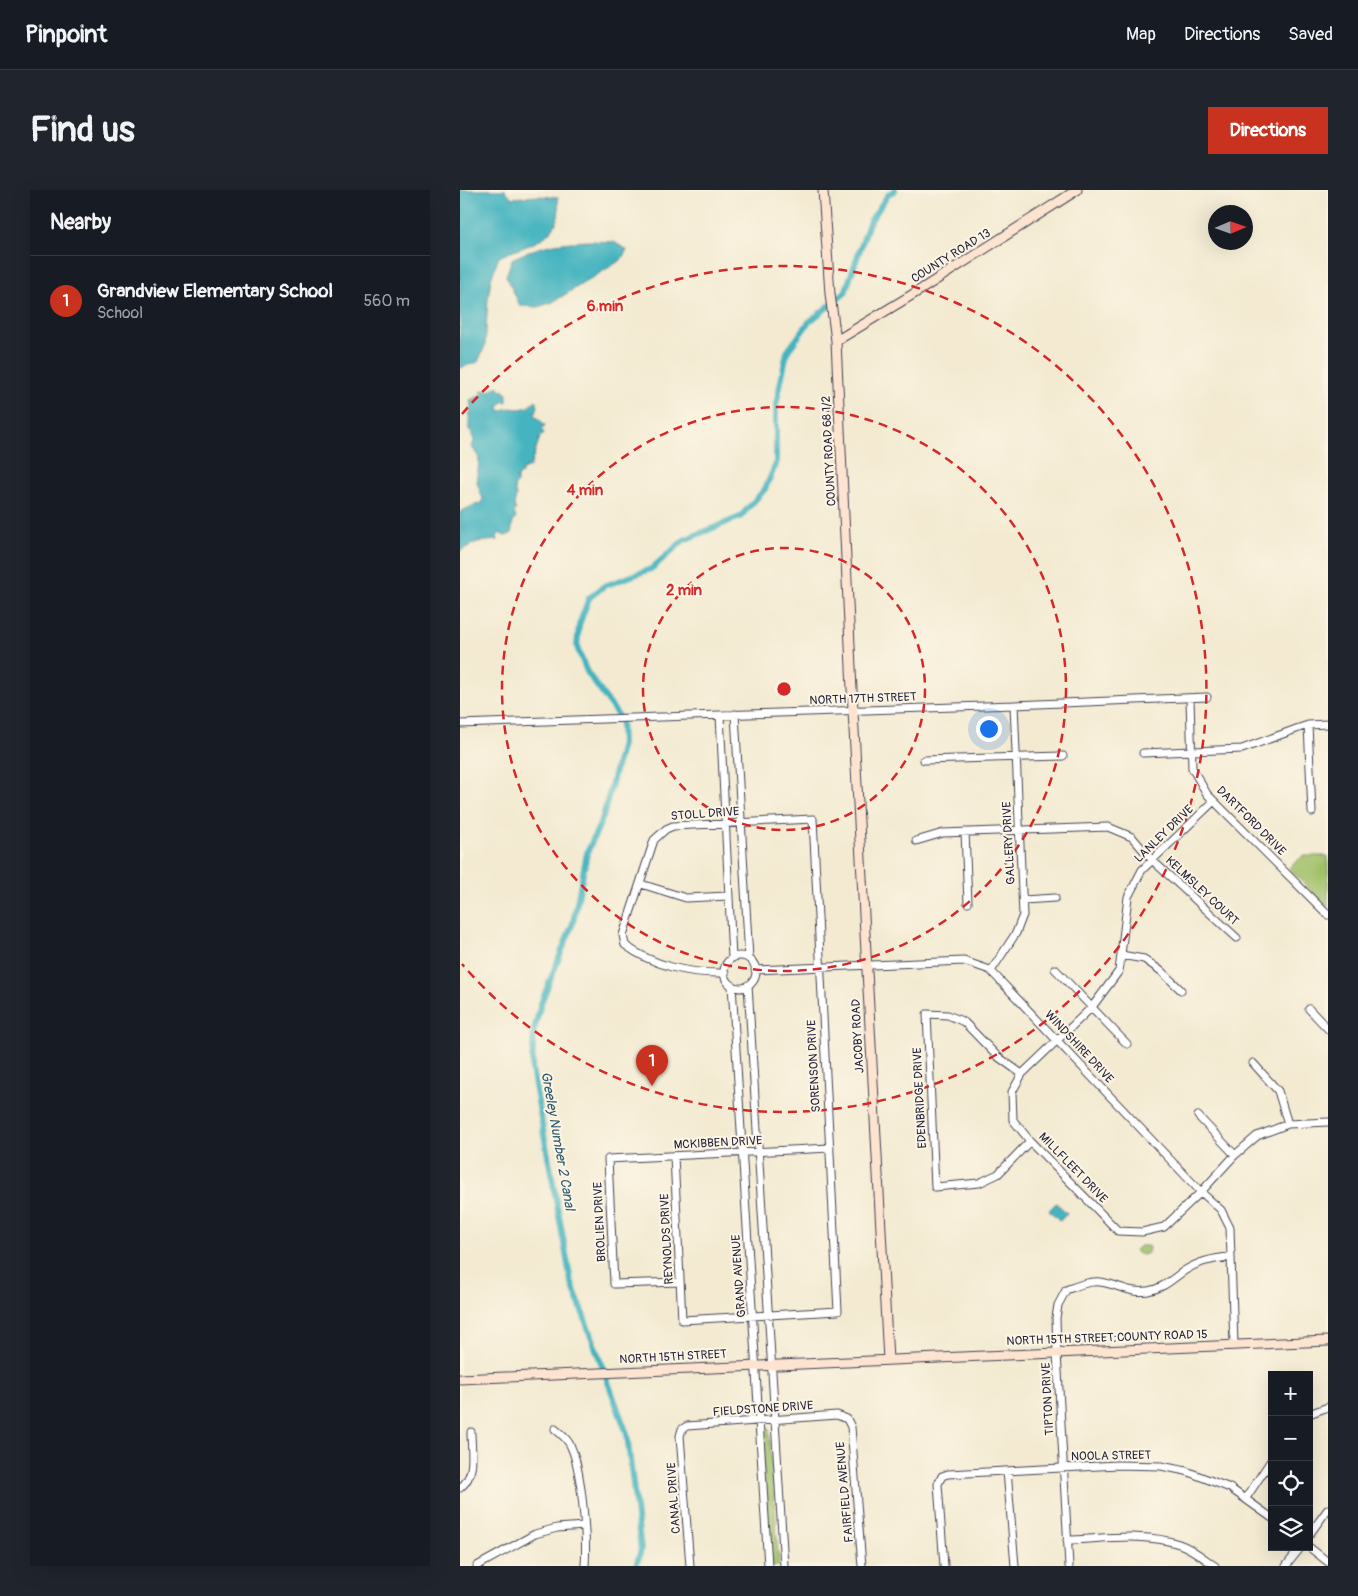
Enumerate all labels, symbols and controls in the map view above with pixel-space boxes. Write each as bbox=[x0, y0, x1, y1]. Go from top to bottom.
text: Pinpoint bbox=[25, 20, 107, 49]
text: Map bbox=[1126, 23, 1156, 46]
text: Directions bbox=[1184, 23, 1260, 46]
text: Saved bbox=[1288, 23, 1333, 46]
button: Directions bbox=[1208, 107, 1328, 154]
text: Find us bbox=[30, 108, 135, 152]
north arrow bbox=[1208, 205, 1253, 250]
text: Nearby bbox=[50, 209, 111, 236]
street label: COUNTY ROAD 13 bbox=[909, 225, 994, 286]
text: Grandview Elementary School bbox=[97, 279, 333, 303]
text: 1 bbox=[63, 291, 69, 311]
text: 560 m bbox=[363, 291, 410, 311]
text: 6 min bbox=[587, 297, 624, 316]
text: School bbox=[97, 303, 143, 323]
street label: COUNTY ROAD 68 1/2 bbox=[819, 395, 839, 507]
text: 4 min bbox=[567, 481, 604, 500]
text: 2 min bbox=[666, 581, 702, 600]
centre of rings bbox=[775, 680, 793, 698]
street label: NORTH 17TH STREET bbox=[809, 690, 917, 708]
your location bbox=[976, 716, 1002, 742]
street label: DARTFORD DRIVE bbox=[1213, 783, 1289, 859]
street label: GALLERY DRIVE bbox=[999, 801, 1019, 885]
street label: LANLEY DRIVE bbox=[1131, 802, 1197, 866]
street label: STOLL DRIVE bbox=[670, 804, 740, 824]
street label: KELMSLEY COURT bbox=[1162, 853, 1242, 929]
street label: JACOBY ROAD bbox=[849, 998, 867, 1074]
street label: WINDSHIRE DRIVE bbox=[1041, 1007, 1117, 1087]
street label: SORENSON DRIVE bbox=[804, 1019, 824, 1113]
pin: 1 bbox=[636, 1045, 668, 1086]
street label: EDENBRIDGE DRIVE bbox=[910, 1047, 930, 1149]
water label: Greeley Number 2 Canal bbox=[537, 1070, 579, 1213]
street label: MILLFLEET DRIVE bbox=[1035, 1129, 1111, 1207]
street label: MCKIBBEN DRIVE bbox=[673, 1133, 763, 1153]
street label: BROLIEN DRIVE bbox=[590, 1182, 610, 1262]
street label: REYNOLDS DRIVE bbox=[657, 1193, 677, 1285]
street label: GRAND AVENUE bbox=[729, 1234, 749, 1318]
street label: NORTH 15TH STREET;COUNTY ROAD 15 bbox=[1006, 1327, 1208, 1349]
street label: NORTH 15TH STREET bbox=[619, 1347, 727, 1367]
street label: TIPTON DRIVE bbox=[1039, 1362, 1057, 1436]
map controls bbox=[1268, 1371, 1313, 1551]
button: + bbox=[1268, 1371, 1313, 1416]
street label: FIELDSTONE DRIVE bbox=[712, 1398, 814, 1420]
button: − bbox=[1268, 1416, 1313, 1461]
street label: FAIRFIELD AVENUE bbox=[833, 1441, 857, 1543]
street label: NOOLA STREET bbox=[1071, 1448, 1152, 1464]
button: locate bbox=[1268, 1461, 1313, 1506]
street label: CANAL DRIVE bbox=[664, 1462, 684, 1534]
button: layers bbox=[1268, 1506, 1313, 1551]

